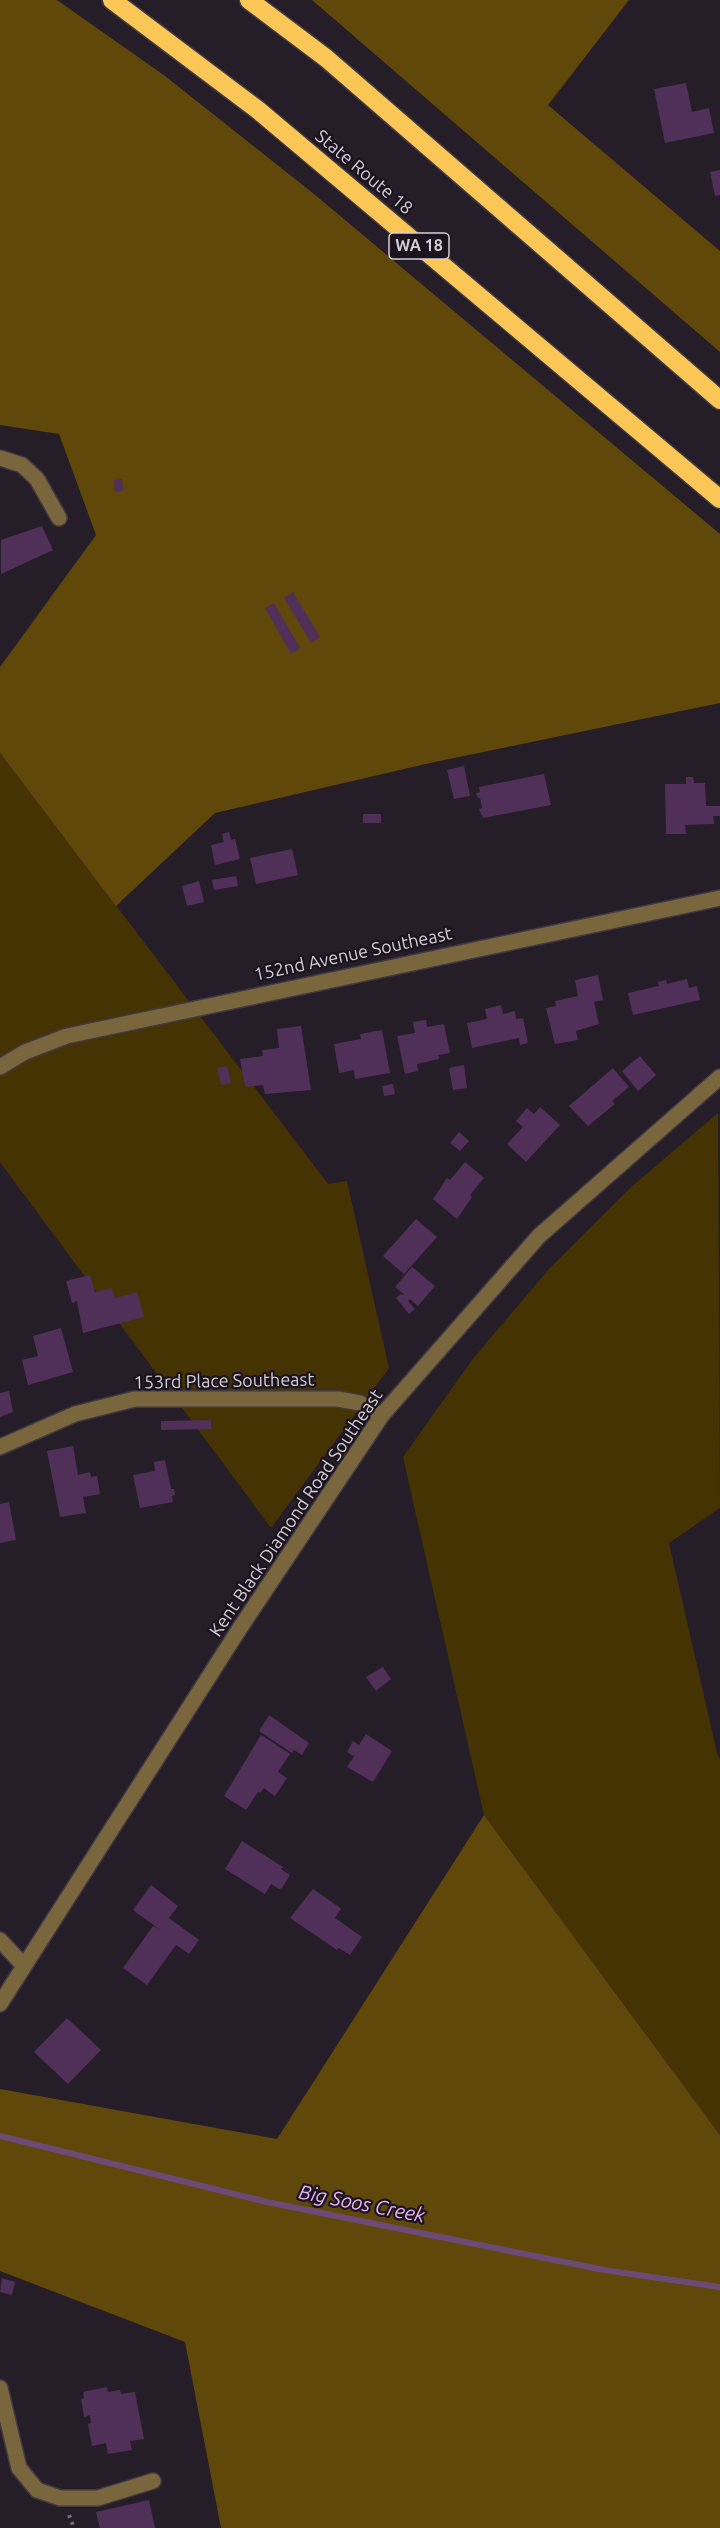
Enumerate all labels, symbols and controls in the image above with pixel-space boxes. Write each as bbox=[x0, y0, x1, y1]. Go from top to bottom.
street label: State Route 18 bbox=[311, 125, 417, 219]
road number: WA 18 bbox=[389, 233, 449, 259]
street label: 152nd Avenue Southeast bbox=[252, 922, 454, 986]
street label: 153rd Place Southeast bbox=[133, 1369, 315, 1393]
street label: Kent Black Diamond Road Southeast bbox=[205, 1385, 387, 1641]
water label: Big Soos Creek bbox=[297, 2180, 427, 2228]

